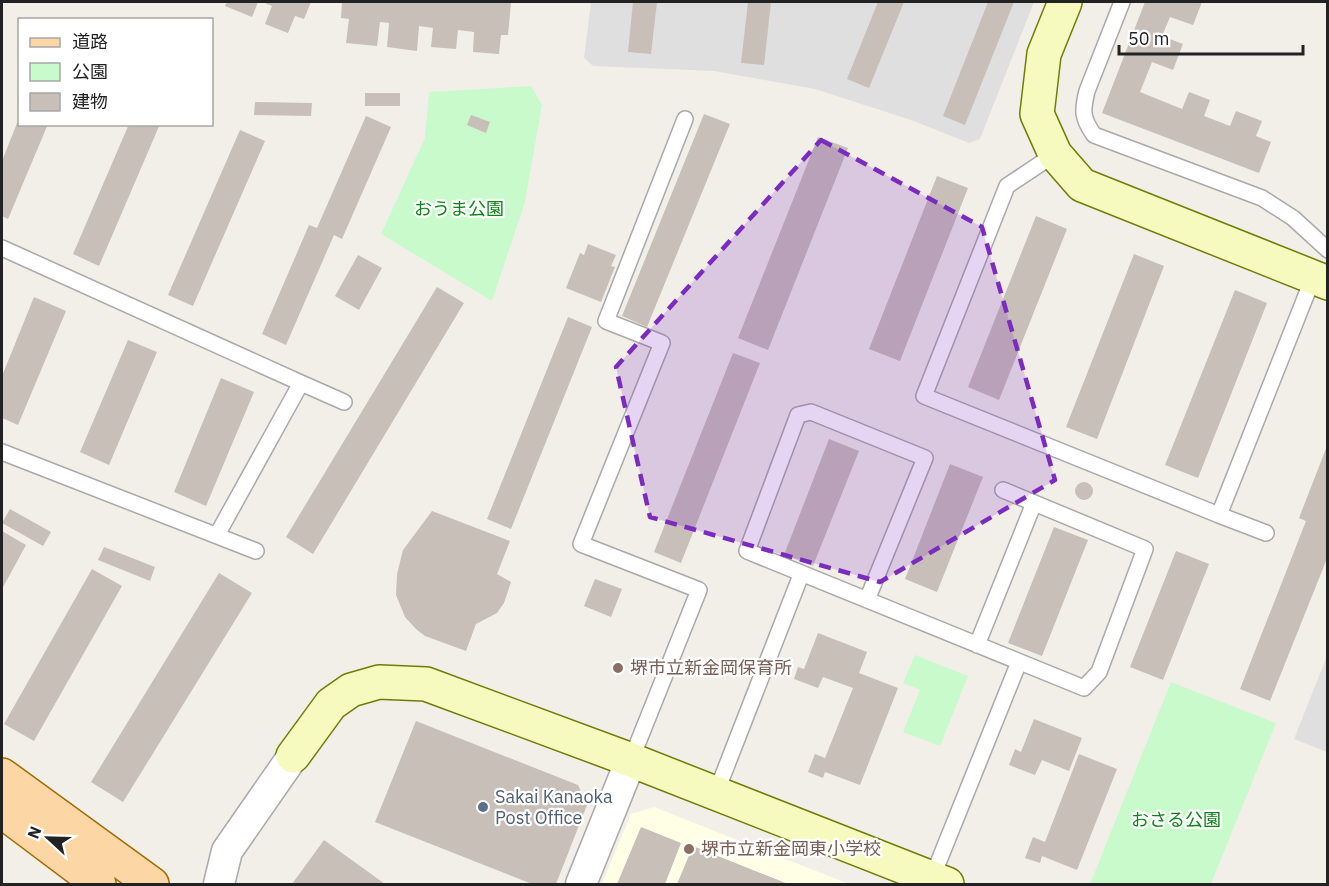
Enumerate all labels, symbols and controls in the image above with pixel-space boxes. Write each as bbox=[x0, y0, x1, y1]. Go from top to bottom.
legend bbox=[18, 18, 213, 126]
scale bar bbox=[1119, 18, 1304, 56]
text: 50 m bbox=[1128, 27, 1170, 50]
text: 道路 bbox=[72, 30, 108, 53]
text: 公園 bbox=[72, 60, 108, 83]
text: 建物 bbox=[72, 90, 108, 113]
park label: おうま公園 bbox=[414, 197, 504, 220]
place label: 堺市立新金岡保育所 bbox=[630, 656, 792, 679]
marker: 堺市立新金岡保育所 bbox=[611, 661, 625, 675]
place label: Sakai Kanaoka Post Office bbox=[495, 785, 613, 829]
marker: Sakai Kanaoka Post Office bbox=[476, 800, 490, 814]
north arrow bbox=[18, 808, 78, 868]
park label: おさる公園 bbox=[1131, 808, 1221, 831]
text: N bbox=[23, 823, 46, 842]
place label: 堺市立新金岡東小学校 bbox=[701, 837, 881, 860]
marker: 堺市立新金岡東小学校 bbox=[682, 842, 696, 856]

